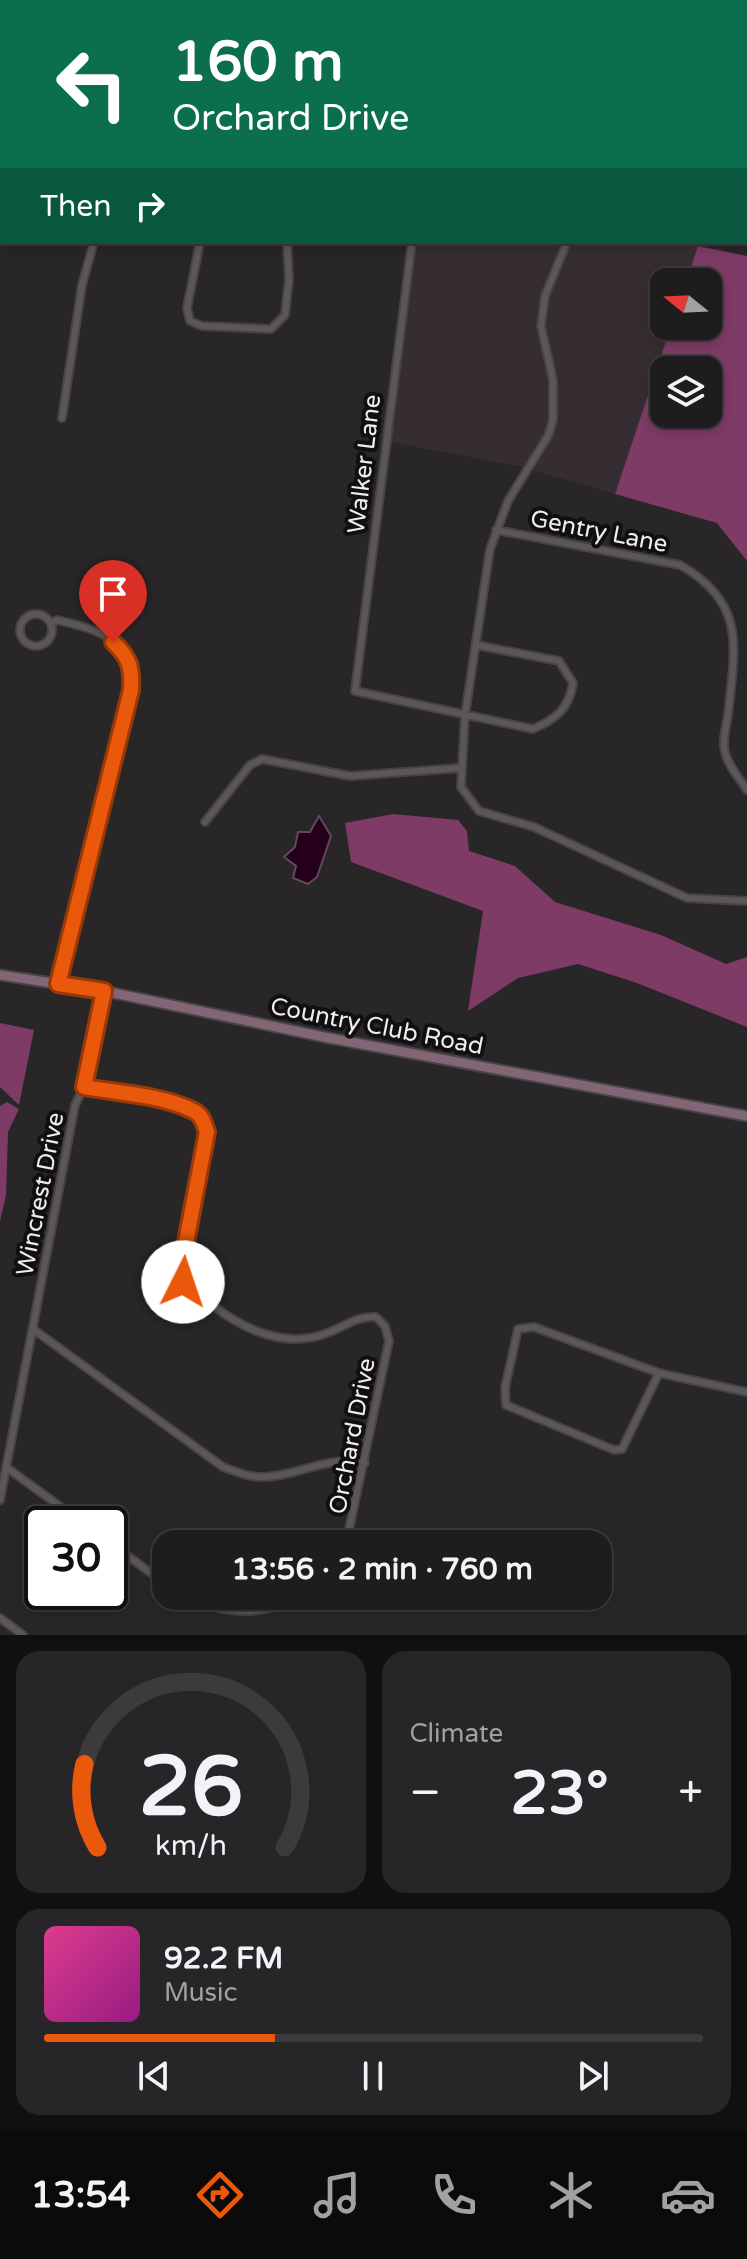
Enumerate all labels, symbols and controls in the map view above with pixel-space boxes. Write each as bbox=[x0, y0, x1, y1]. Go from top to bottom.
text: 160 m bbox=[172, 29, 343, 96]
icon: left bbox=[40, 32, 144, 136]
text: Orchard Drive bbox=[172, 97, 410, 140]
icon: right bbox=[128, 184, 172, 228]
text: Then bbox=[40, 188, 112, 225]
north arrow bbox=[650, 268, 722, 340]
map controls bbox=[650, 268, 722, 428]
button: layers bbox=[650, 356, 722, 428]
street label: Walker Lane bbox=[342, 393, 387, 535]
street label: Gentry Lane bbox=[528, 504, 670, 559]
pin bbox=[79, 560, 147, 642]
icon: arrive bbox=[91, 572, 135, 616]
street label: Country Club Road bbox=[268, 992, 486, 1061]
street label: Wincrest Drive bbox=[10, 1110, 71, 1278]
position arrow bbox=[141, 1240, 225, 1324]
street label: Orchard Drive bbox=[323, 1356, 382, 1517]
speed limit sign: 30 bbox=[24, 1506, 128, 1610]
text: 13:56 · 2 min · 760 m bbox=[231, 1551, 533, 1588]
text: Climate bbox=[410, 1718, 503, 1749]
text: 26 bbox=[139, 1738, 243, 1838]
text: 23° bbox=[511, 1758, 609, 1830]
text: − bbox=[410, 1767, 441, 1820]
text: + bbox=[678, 1767, 703, 1820]
text: km/h bbox=[155, 1829, 227, 1863]
text: 92.2 FM bbox=[164, 1940, 283, 1977]
text: Music bbox=[164, 1977, 237, 2008]
icon: previous bbox=[132, 2054, 176, 2098]
icon: pause bbox=[351, 2054, 395, 2098]
icon: next bbox=[571, 2054, 615, 2098]
icon: directions bbox=[192, 2167, 248, 2223]
icon: music bbox=[309, 2167, 365, 2223]
icon: phone bbox=[426, 2167, 482, 2223]
icon: climate bbox=[543, 2167, 599, 2223]
icon: car bbox=[660, 2167, 716, 2223]
text: 13:54 bbox=[31, 2174, 130, 2217]

